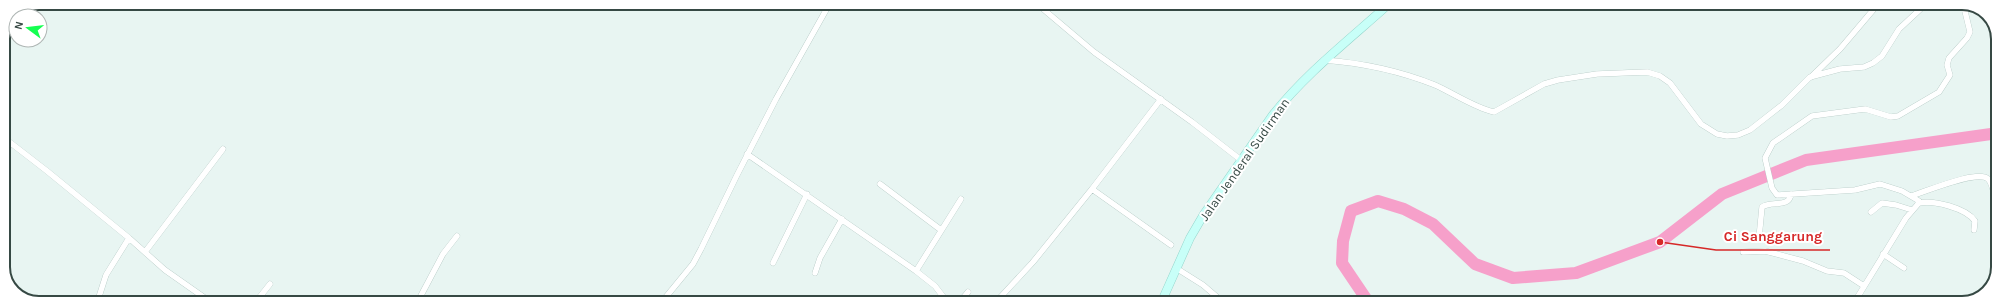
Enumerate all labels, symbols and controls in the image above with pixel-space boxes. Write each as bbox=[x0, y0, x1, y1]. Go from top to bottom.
north arrow bbox=[8, 8, 48, 48]
text: N bbox=[12, 20, 26, 31]
street label: Jalan Jenderal Sudirman bbox=[1196, 95, 1292, 223]
callout: Ci Sanggarung bbox=[1716, 224, 1830, 250]
text: Ci Sanggarung bbox=[1724, 228, 1822, 245]

